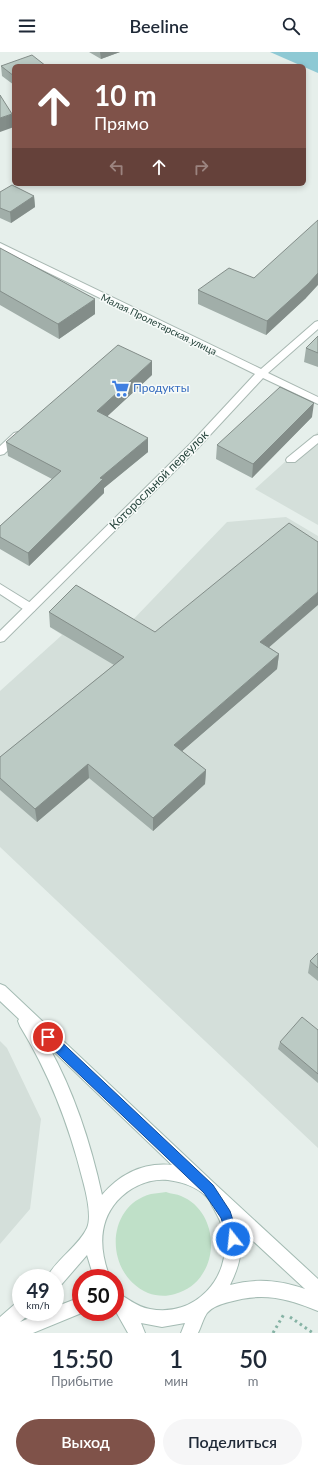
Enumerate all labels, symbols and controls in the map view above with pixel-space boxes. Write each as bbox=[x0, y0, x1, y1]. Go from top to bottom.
icon: menu bbox=[16, 15, 38, 37]
text: Beeline bbox=[129, 15, 189, 37]
icon: search bbox=[280, 15, 302, 37]
text: 10 m bbox=[94, 78, 157, 112]
icon: ahead bbox=[28, 80, 80, 132]
text: Прямо bbox=[94, 112, 149, 134]
icon: left bbox=[106, 156, 128, 178]
icon: ahead bbox=[148, 156, 170, 178]
icon: right bbox=[190, 156, 212, 178]
street label: Малая Пролетарская улица bbox=[99, 291, 219, 357]
supermarket icon: Продукты bbox=[110, 378, 130, 398]
place label: Продукты bbox=[133, 380, 189, 395]
street label: Которосльной переулок bbox=[106, 426, 212, 532]
pin bbox=[31, 1020, 65, 1054]
icon: arrive bbox=[37, 1026, 59, 1048]
position arrow bbox=[212, 1218, 254, 1260]
speed limit sign: 50 bbox=[72, 1269, 124, 1321]
text: 49 bbox=[26, 1278, 50, 1302]
text: km/h bbox=[26, 1299, 50, 1311]
text: 15:50 bbox=[51, 1344, 113, 1373]
text: 1 bbox=[169, 1344, 183, 1373]
text: 50 bbox=[239, 1344, 267, 1373]
text: Прибытие bbox=[51, 1373, 113, 1389]
text: мин bbox=[164, 1373, 188, 1389]
text: m bbox=[248, 1373, 258, 1389]
button: Выход bbox=[16, 1419, 155, 1465]
button: Поделиться bbox=[163, 1419, 302, 1465]

